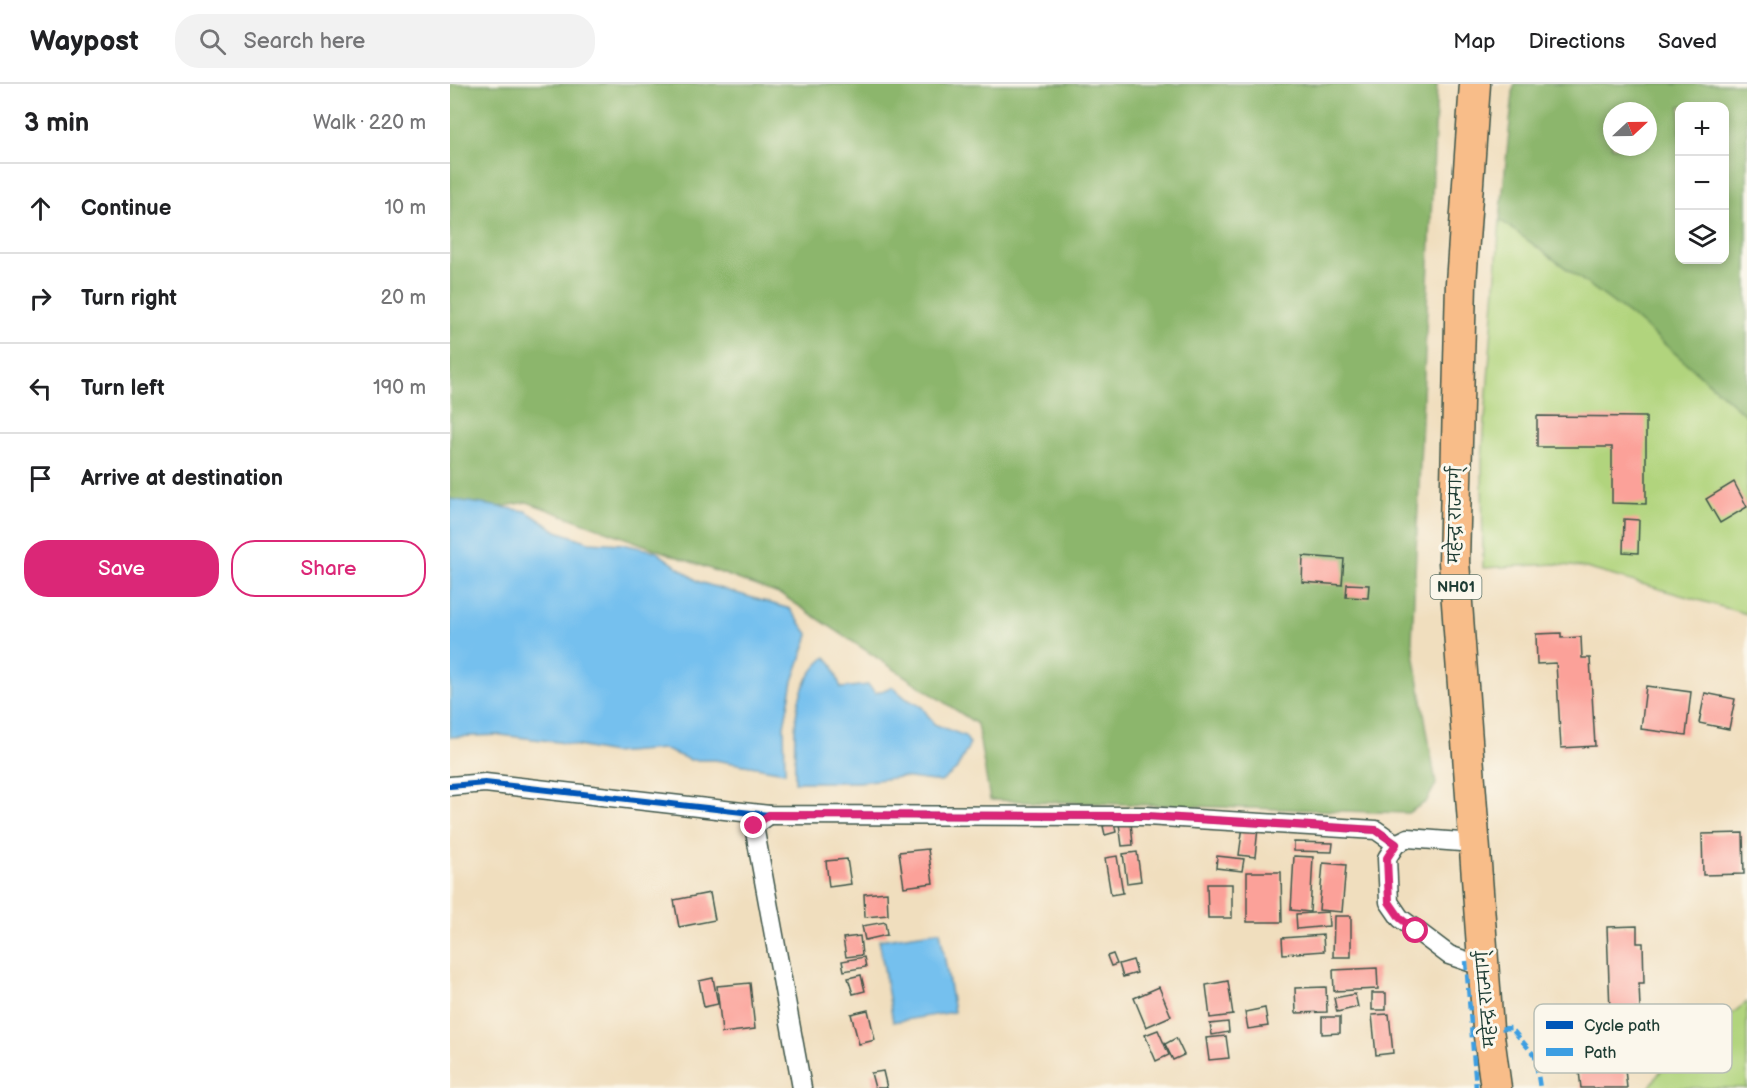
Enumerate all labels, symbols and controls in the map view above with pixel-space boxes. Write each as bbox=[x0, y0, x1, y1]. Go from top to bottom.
search box bbox=[175, 14, 595, 68]
text: Waypost bbox=[30, 25, 139, 58]
icon: search bbox=[196, 25, 229, 58]
text: Search here bbox=[244, 28, 365, 55]
text: Map bbox=[1453, 29, 1496, 54]
text: Directions bbox=[1529, 29, 1625, 54]
text: Saved bbox=[1658, 29, 1717, 54]
north arrow bbox=[1603, 102, 1657, 156]
map controls bbox=[1675, 102, 1729, 264]
button: + bbox=[1675, 102, 1729, 156]
text: 3 min bbox=[24, 108, 89, 139]
text: Walk · 220 m bbox=[313, 111, 426, 135]
button: − bbox=[1675, 156, 1729, 210]
icon: ahead bbox=[24, 192, 57, 225]
text: Continue bbox=[81, 195, 171, 222]
text: 10 m bbox=[385, 196, 426, 220]
button: layers bbox=[1675, 210, 1729, 264]
icon: right bbox=[24, 282, 57, 315]
text: Turn right bbox=[81, 285, 177, 312]
text: 20 m bbox=[381, 286, 426, 310]
icon: left bbox=[24, 372, 57, 405]
text: Turn left bbox=[81, 375, 165, 402]
text: 190 m bbox=[373, 376, 426, 400]
icon: arrive bbox=[24, 462, 57, 495]
text: Arrive at destination bbox=[81, 465, 283, 492]
street label: महेन्द्र राज्मार्ग् bbox=[1441, 465, 1467, 565]
button: Save bbox=[24, 540, 219, 597]
button: Share bbox=[231, 540, 426, 597]
road number: NH01 bbox=[1430, 575, 1482, 599]
route end bbox=[740, 812, 766, 838]
route start bbox=[1402, 917, 1428, 943]
street label: महेन्द्र राज्मार्ग् bbox=[1468, 949, 1502, 1049]
legend bbox=[1534, 1004, 1732, 1073]
text: Cycle path bbox=[1584, 1017, 1660, 1036]
text: Path bbox=[1584, 1044, 1616, 1063]

